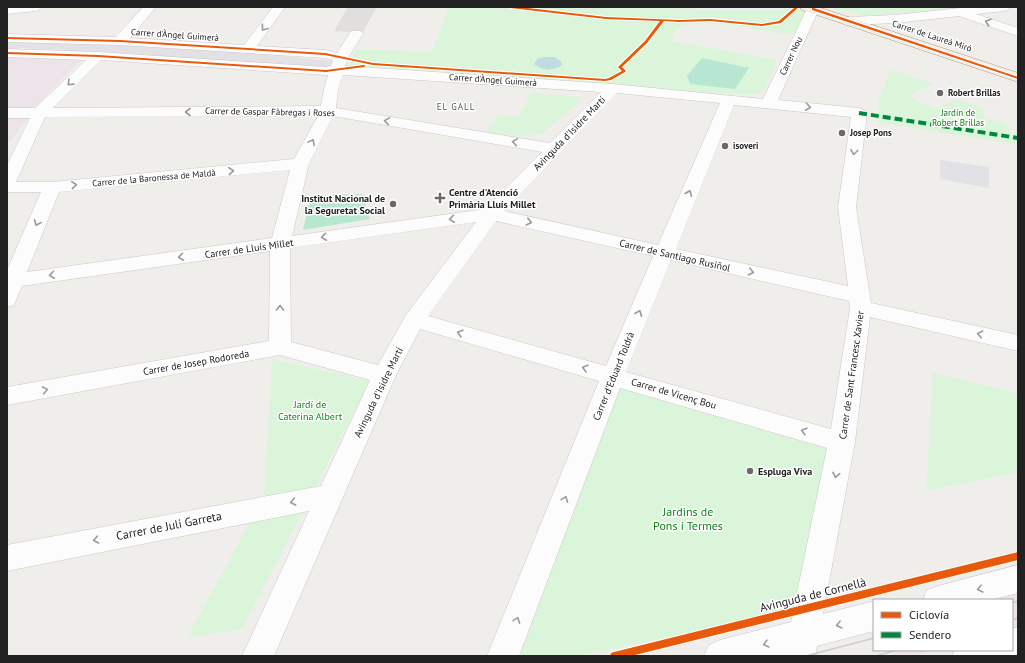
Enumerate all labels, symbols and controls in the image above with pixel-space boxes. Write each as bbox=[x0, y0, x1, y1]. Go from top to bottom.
street label: Carrer de Laureà Miró bbox=[891, 17, 974, 54]
one-way arrow bbox=[985, 18, 992, 27]
one-way arrow bbox=[261, 24, 268, 31]
street label: Carrer d'Àngel Guimerà bbox=[131, 26, 219, 43]
street label: Carrer Nou bbox=[777, 35, 804, 77]
street label: Carrer d'Àngel Guimerà bbox=[449, 71, 537, 88]
one-way arrow bbox=[67, 78, 75, 86]
place label: Robert Brillas bbox=[948, 87, 1001, 98]
marker: Robert Brillas bbox=[935, 88, 945, 98]
street label: Avinguda d'Isidre Martí bbox=[530, 93, 609, 173]
district label: EL GALL bbox=[437, 101, 475, 112]
one-way arrow bbox=[804, 103, 811, 112]
street label: Carrer de Gaspar Fàbregas i Roses bbox=[205, 105, 335, 118]
park label: Jardín de Robert Brillas bbox=[932, 107, 984, 128]
one-way arrow bbox=[185, 108, 191, 116]
one-way arrow bbox=[384, 117, 390, 126]
place label: Josep Pons bbox=[849, 127, 892, 138]
marker: Josep Pons bbox=[837, 128, 847, 138]
one-way arrow bbox=[307, 139, 315, 146]
one-way arrow bbox=[512, 139, 518, 147]
place label: isoveri bbox=[733, 140, 758, 151]
marker: isoveri bbox=[720, 141, 730, 151]
one-way arrow bbox=[850, 149, 859, 155]
one-way arrow bbox=[228, 166, 234, 175]
street label: Carrer de la Baronessa de Maldà bbox=[92, 167, 216, 188]
one-way arrow bbox=[71, 181, 77, 190]
place label: Centre d'Atenció Primària Lluís Millet bbox=[449, 186, 536, 211]
one-way arrow bbox=[684, 189, 692, 196]
place label: Institut Nacional de la Seguretat Social bbox=[301, 192, 385, 217]
marker: Centre d'Atenció Primària Lluís Millet bbox=[434, 192, 446, 204]
marker: Institut Nacional de la Seguretat Social bbox=[388, 199, 398, 209]
one-way arrow bbox=[449, 214, 455, 223]
one-way arrow bbox=[525, 217, 532, 226]
one-way arrow bbox=[33, 219, 41, 226]
one-way arrow bbox=[320, 232, 327, 241]
street label: Carrer de Lluís Millet bbox=[204, 236, 295, 261]
street label: Carrer de Santiago Rusiñol bbox=[618, 236, 732, 275]
one-way arrow bbox=[178, 252, 184, 261]
one-way arrow bbox=[748, 267, 755, 275]
one-way arrow bbox=[49, 270, 55, 279]
one-way arrow bbox=[276, 305, 284, 311]
one-way arrow bbox=[634, 309, 642, 316]
street label: Carrer de Sant Francesc Xavier bbox=[836, 309, 867, 440]
one-way arrow bbox=[457, 329, 464, 338]
street label: Carrer d'Eduard Toldrà bbox=[590, 330, 637, 422]
one-way arrow bbox=[977, 331, 983, 339]
street label: Avinguda d'Isidre Martí bbox=[351, 345, 406, 439]
street label: Carrer de Josep Rodoreda bbox=[142, 347, 250, 378]
one-way arrow bbox=[582, 364, 589, 373]
street label: Carrer de Vicenç Bou bbox=[630, 375, 718, 412]
one-way arrow bbox=[42, 386, 48, 394]
park label: Jardí de Caterina Albert bbox=[278, 398, 343, 423]
one-way arrow bbox=[801, 427, 808, 436]
place label: Espluga Viva bbox=[758, 465, 812, 478]
marker: Espluga Viva bbox=[745, 466, 755, 476]
one-way arrow bbox=[832, 471, 841, 478]
one-way arrow bbox=[560, 495, 568, 502]
one-way arrow bbox=[290, 498, 296, 506]
park label: Jardins de Pons i Termes bbox=[653, 504, 723, 533]
street label: Carrer de Juli Garreta bbox=[115, 508, 223, 543]
one-way arrow bbox=[93, 536, 100, 544]
street label: Avinguda de Cornellà bbox=[758, 574, 868, 615]
one-way arrow bbox=[977, 584, 984, 593]
legend bbox=[873, 599, 1013, 651]
text: Ciclovía bbox=[909, 607, 949, 622]
one-way arrow bbox=[513, 616, 521, 623]
one-way arrow bbox=[836, 621, 842, 629]
text: Sendero bbox=[909, 627, 951, 642]
one-way arrow bbox=[763, 639, 770, 648]

